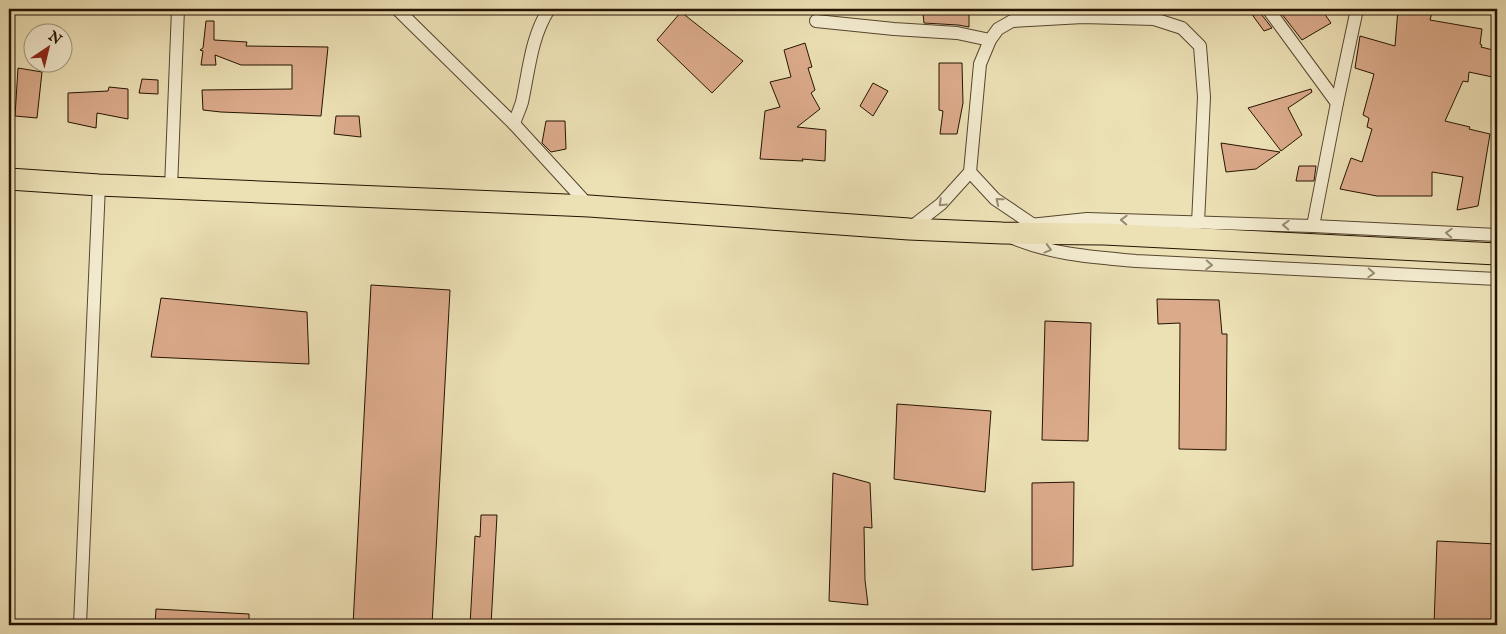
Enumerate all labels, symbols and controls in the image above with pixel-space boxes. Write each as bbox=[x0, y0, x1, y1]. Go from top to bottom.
north arrow bbox=[22, 22, 72, 72]
text: N bbox=[44, 27, 65, 49]
one-way arrow bbox=[938, 197, 947, 206]
one-way arrow bbox=[996, 198, 1005, 206]
one-way arrow bbox=[1120, 215, 1128, 226]
one-way arrow bbox=[1282, 220, 1290, 231]
one-way arrow bbox=[1444, 227, 1452, 238]
one-way arrow bbox=[1043, 244, 1051, 254]
one-way arrow bbox=[1205, 259, 1213, 270]
one-way arrow bbox=[1368, 267, 1376, 278]

